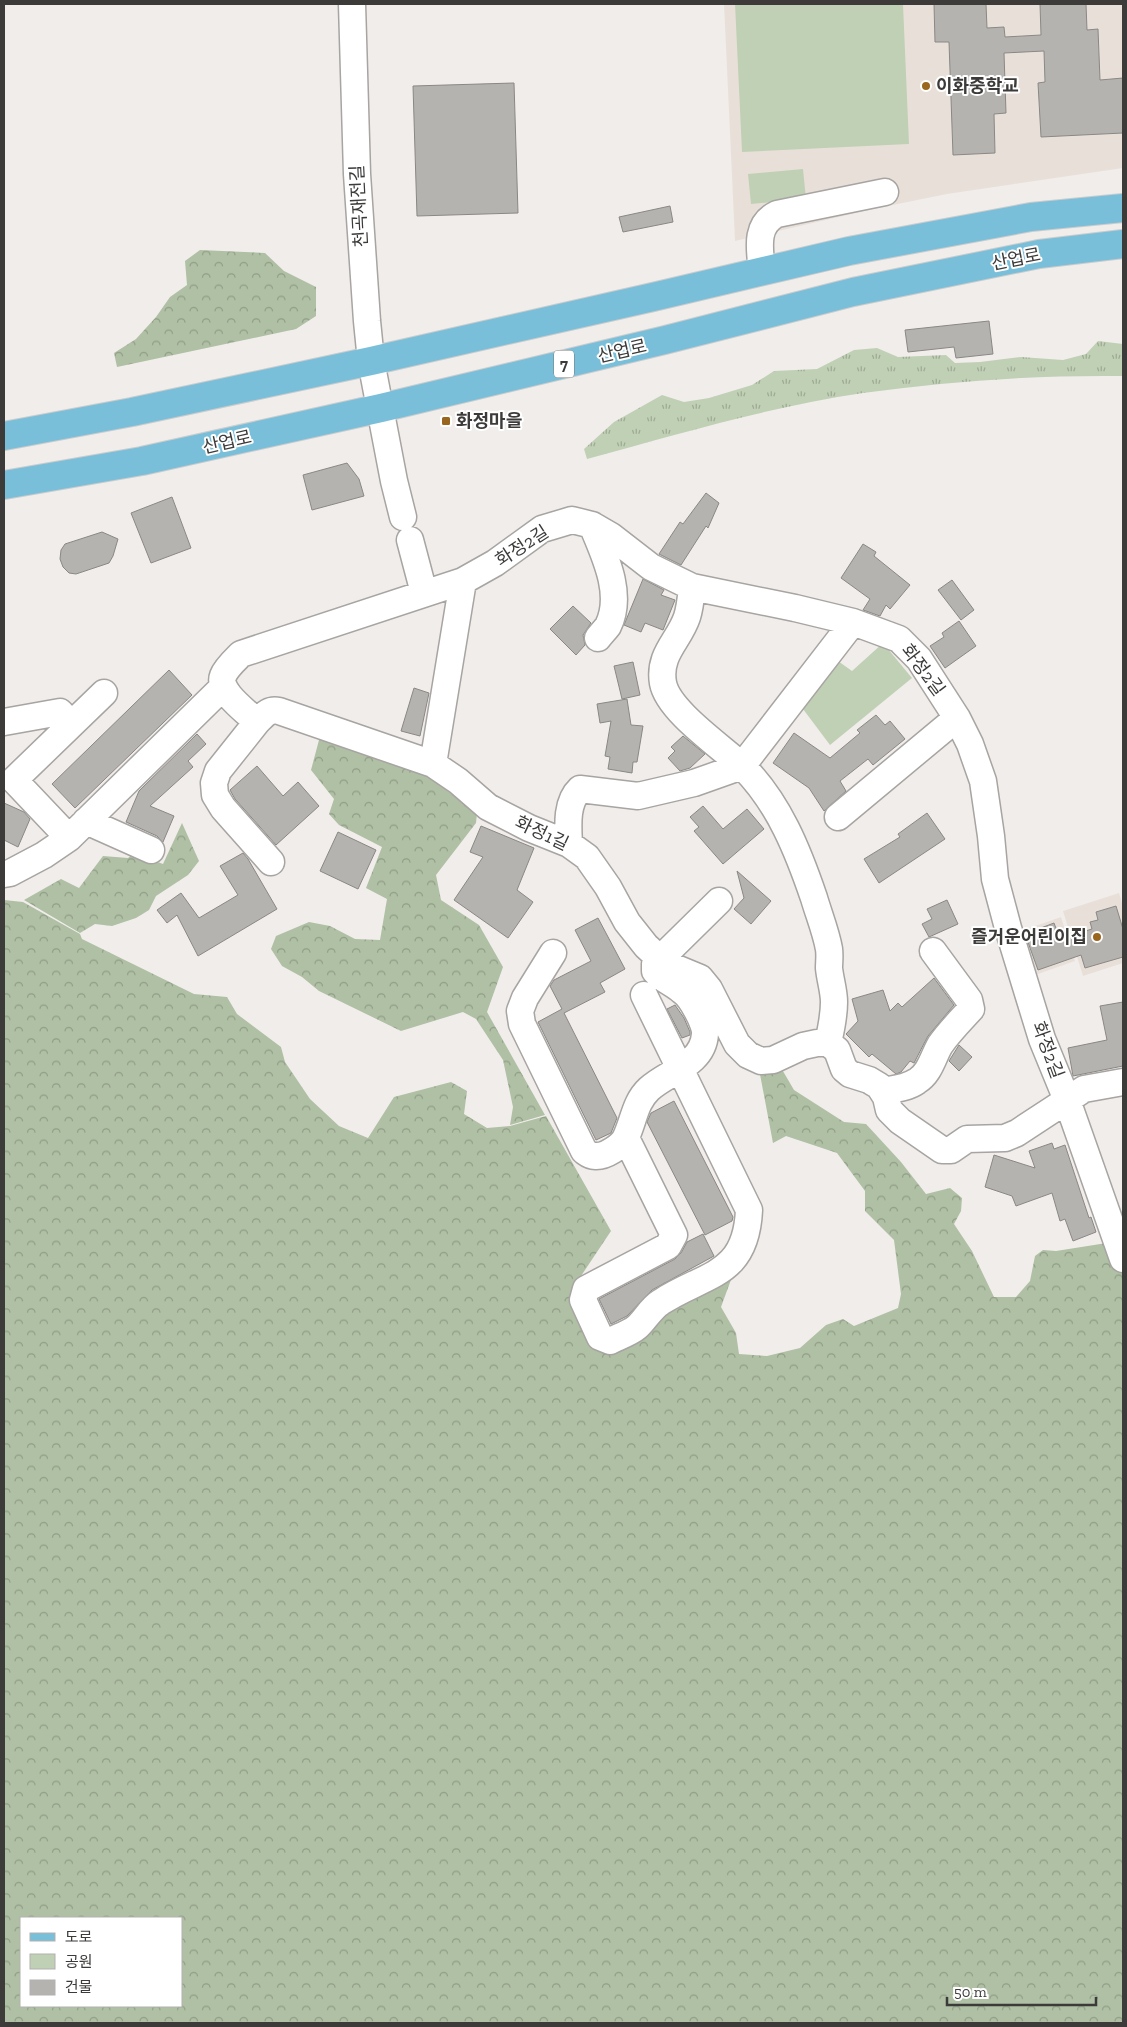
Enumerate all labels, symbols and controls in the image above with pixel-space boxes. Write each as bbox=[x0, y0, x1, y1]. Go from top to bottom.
place label: 이화중학교 bbox=[936, 75, 1019, 97]
marker: 이화중학교 bbox=[920, 80, 932, 92]
street label: 천곡재전길 bbox=[346, 164, 372, 248]
street label: 산업로 bbox=[990, 243, 1042, 275]
street label: 산업로 bbox=[595, 335, 649, 367]
road number: 7 bbox=[554, 350, 574, 378]
place label: 화정마을 bbox=[456, 410, 522, 432]
marker: 화정마을 bbox=[440, 415, 452, 427]
street label: 산업로 bbox=[200, 426, 254, 458]
street label: 화정2길 bbox=[491, 521, 553, 571]
street label: 화정2길 bbox=[896, 640, 950, 700]
street label: 화정1길 bbox=[512, 811, 572, 855]
place label: 즐거운어린이집 bbox=[971, 926, 1087, 948]
marker: 즐거운어린이집 bbox=[1091, 931, 1103, 943]
street label: 화정2길 bbox=[1028, 1019, 1068, 1081]
legend bbox=[20, 1917, 182, 2007]
text: 도로 bbox=[65, 1928, 93, 1946]
text: 공원 bbox=[65, 1953, 93, 1971]
scale bar bbox=[947, 1974, 1096, 2006]
text: 건물 bbox=[65, 1978, 93, 1996]
text: 50 m bbox=[954, 1983, 987, 2001]

